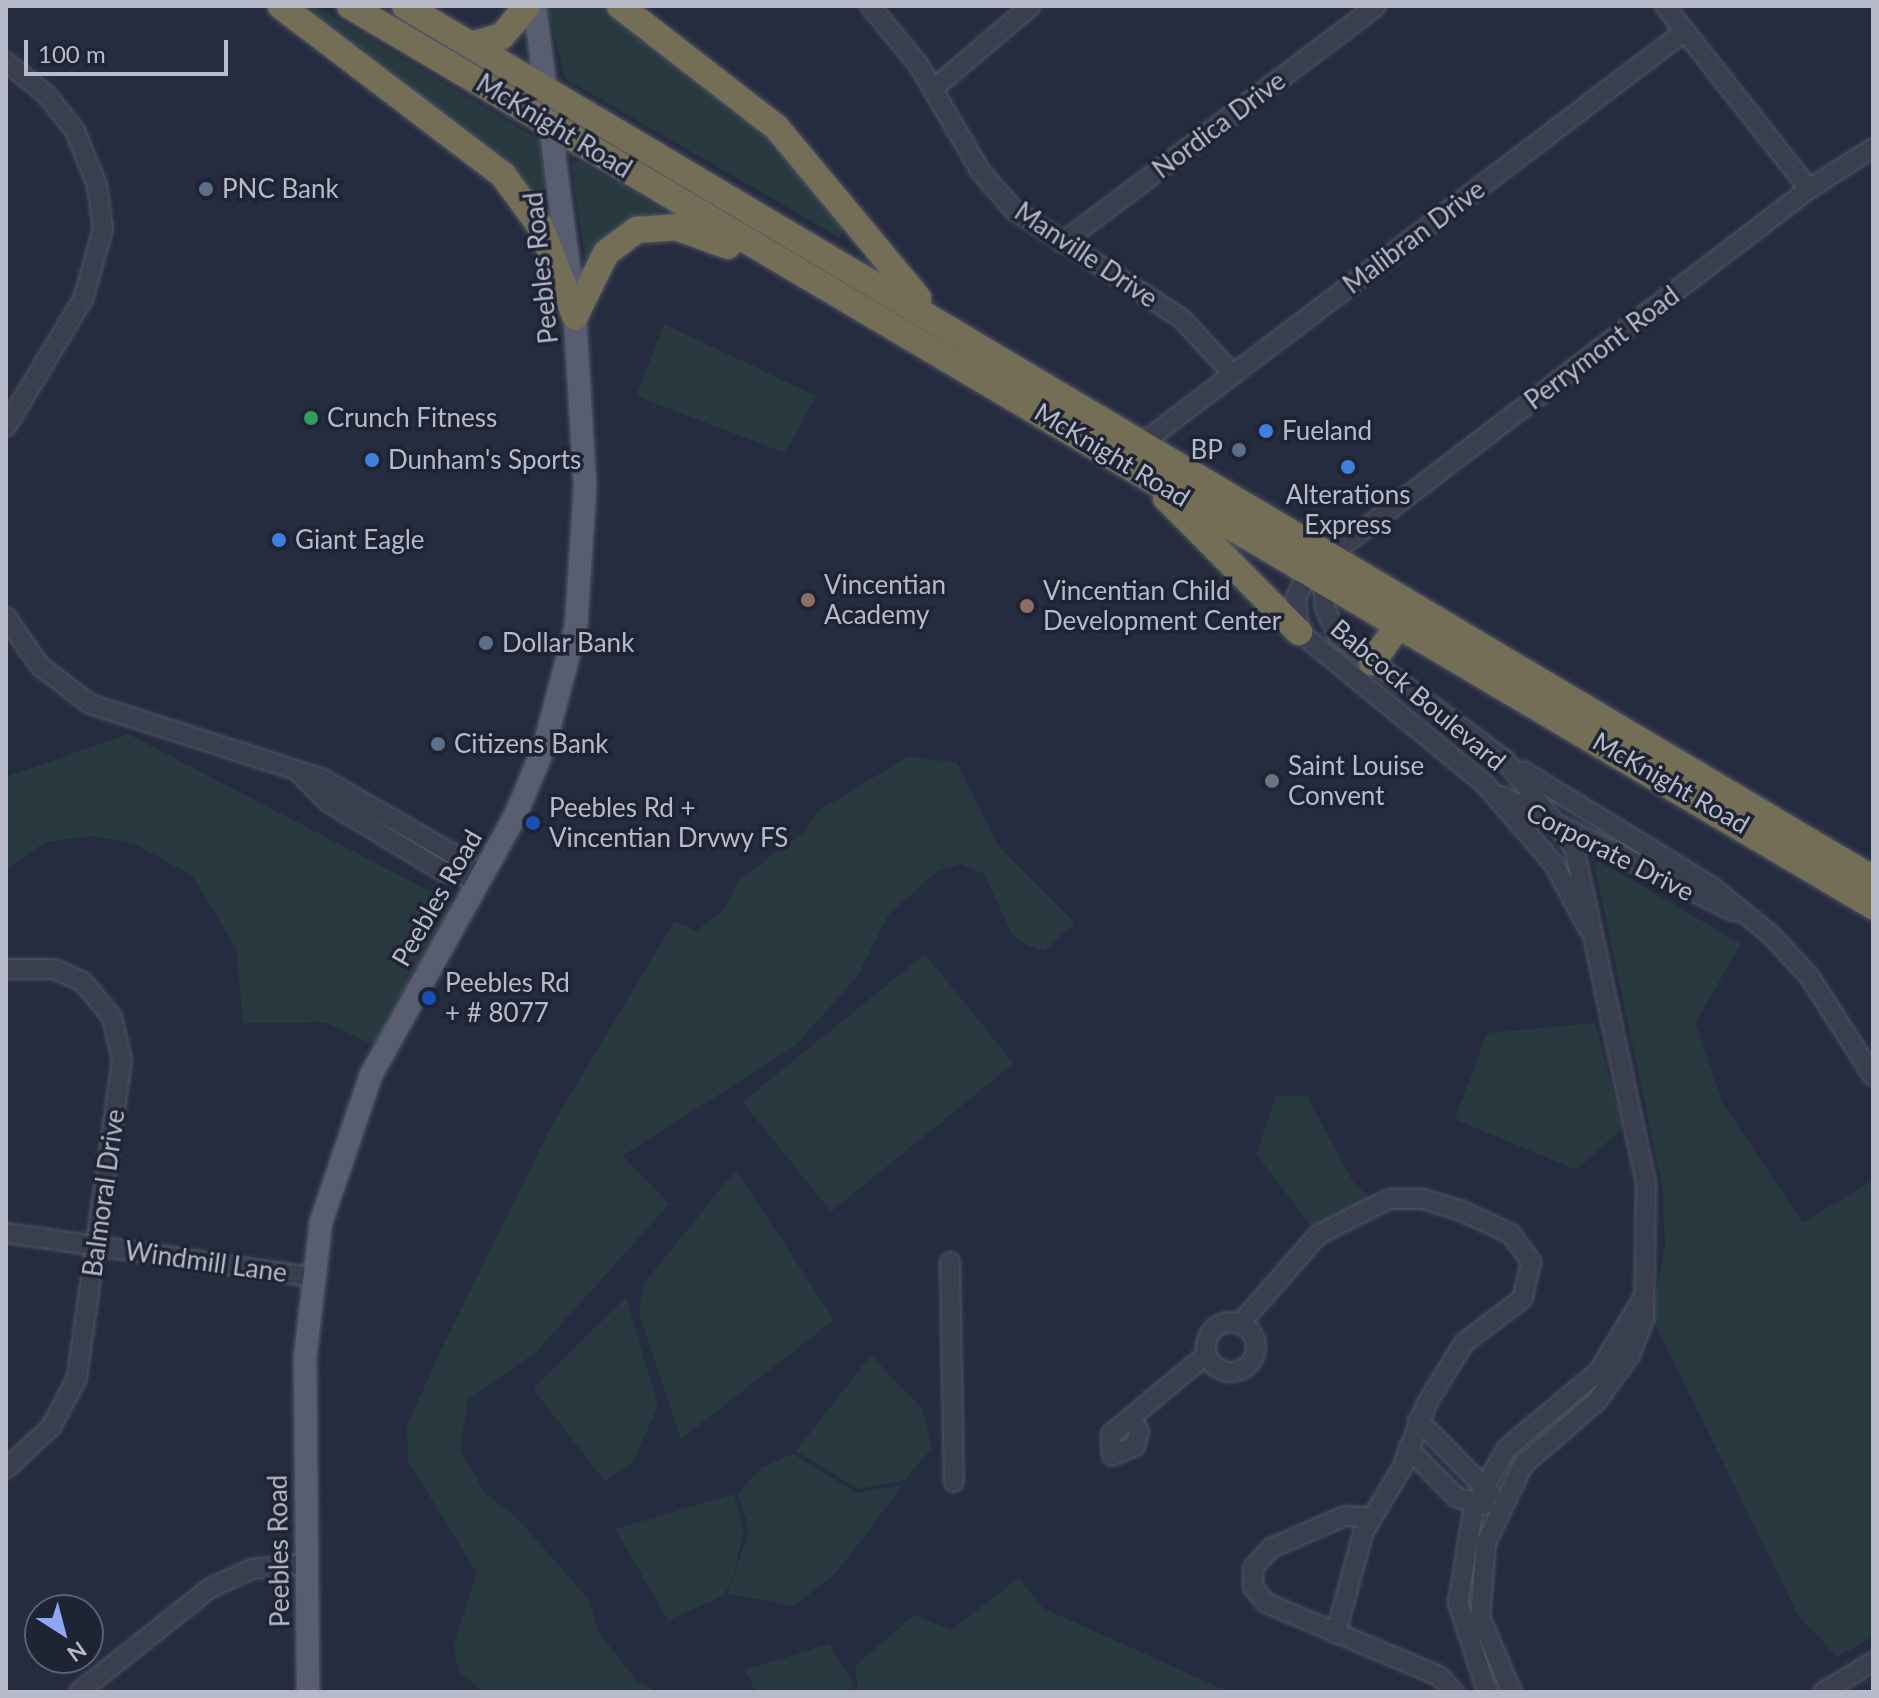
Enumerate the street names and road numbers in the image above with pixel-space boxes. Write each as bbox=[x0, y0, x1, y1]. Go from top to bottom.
street label: Nordica Drive bbox=[1147, 65, 1291, 185]
street label: McKnight Road bbox=[471, 67, 637, 185]
street label: Malibran Drive bbox=[1337, 174, 1491, 300]
street label: Peebles Road bbox=[518, 191, 564, 345]
street label: Manville Drive bbox=[1009, 196, 1163, 314]
street label: Perrymont Road bbox=[1519, 280, 1685, 416]
street label: McKnight Road bbox=[1029, 396, 1195, 514]
street label: Babcock Boulevard bbox=[1324, 613, 1512, 777]
street label: McKnight Road bbox=[1587, 726, 1755, 840]
street label: Corporate Drive bbox=[1521, 796, 1699, 908]
street label: Peebles Road bbox=[385, 824, 489, 972]
street label: Balmoral Drive bbox=[77, 1107, 131, 1279]
street label: Windmill Lane bbox=[123, 1235, 289, 1289]
street label: Peebles Road bbox=[262, 1475, 296, 1627]

